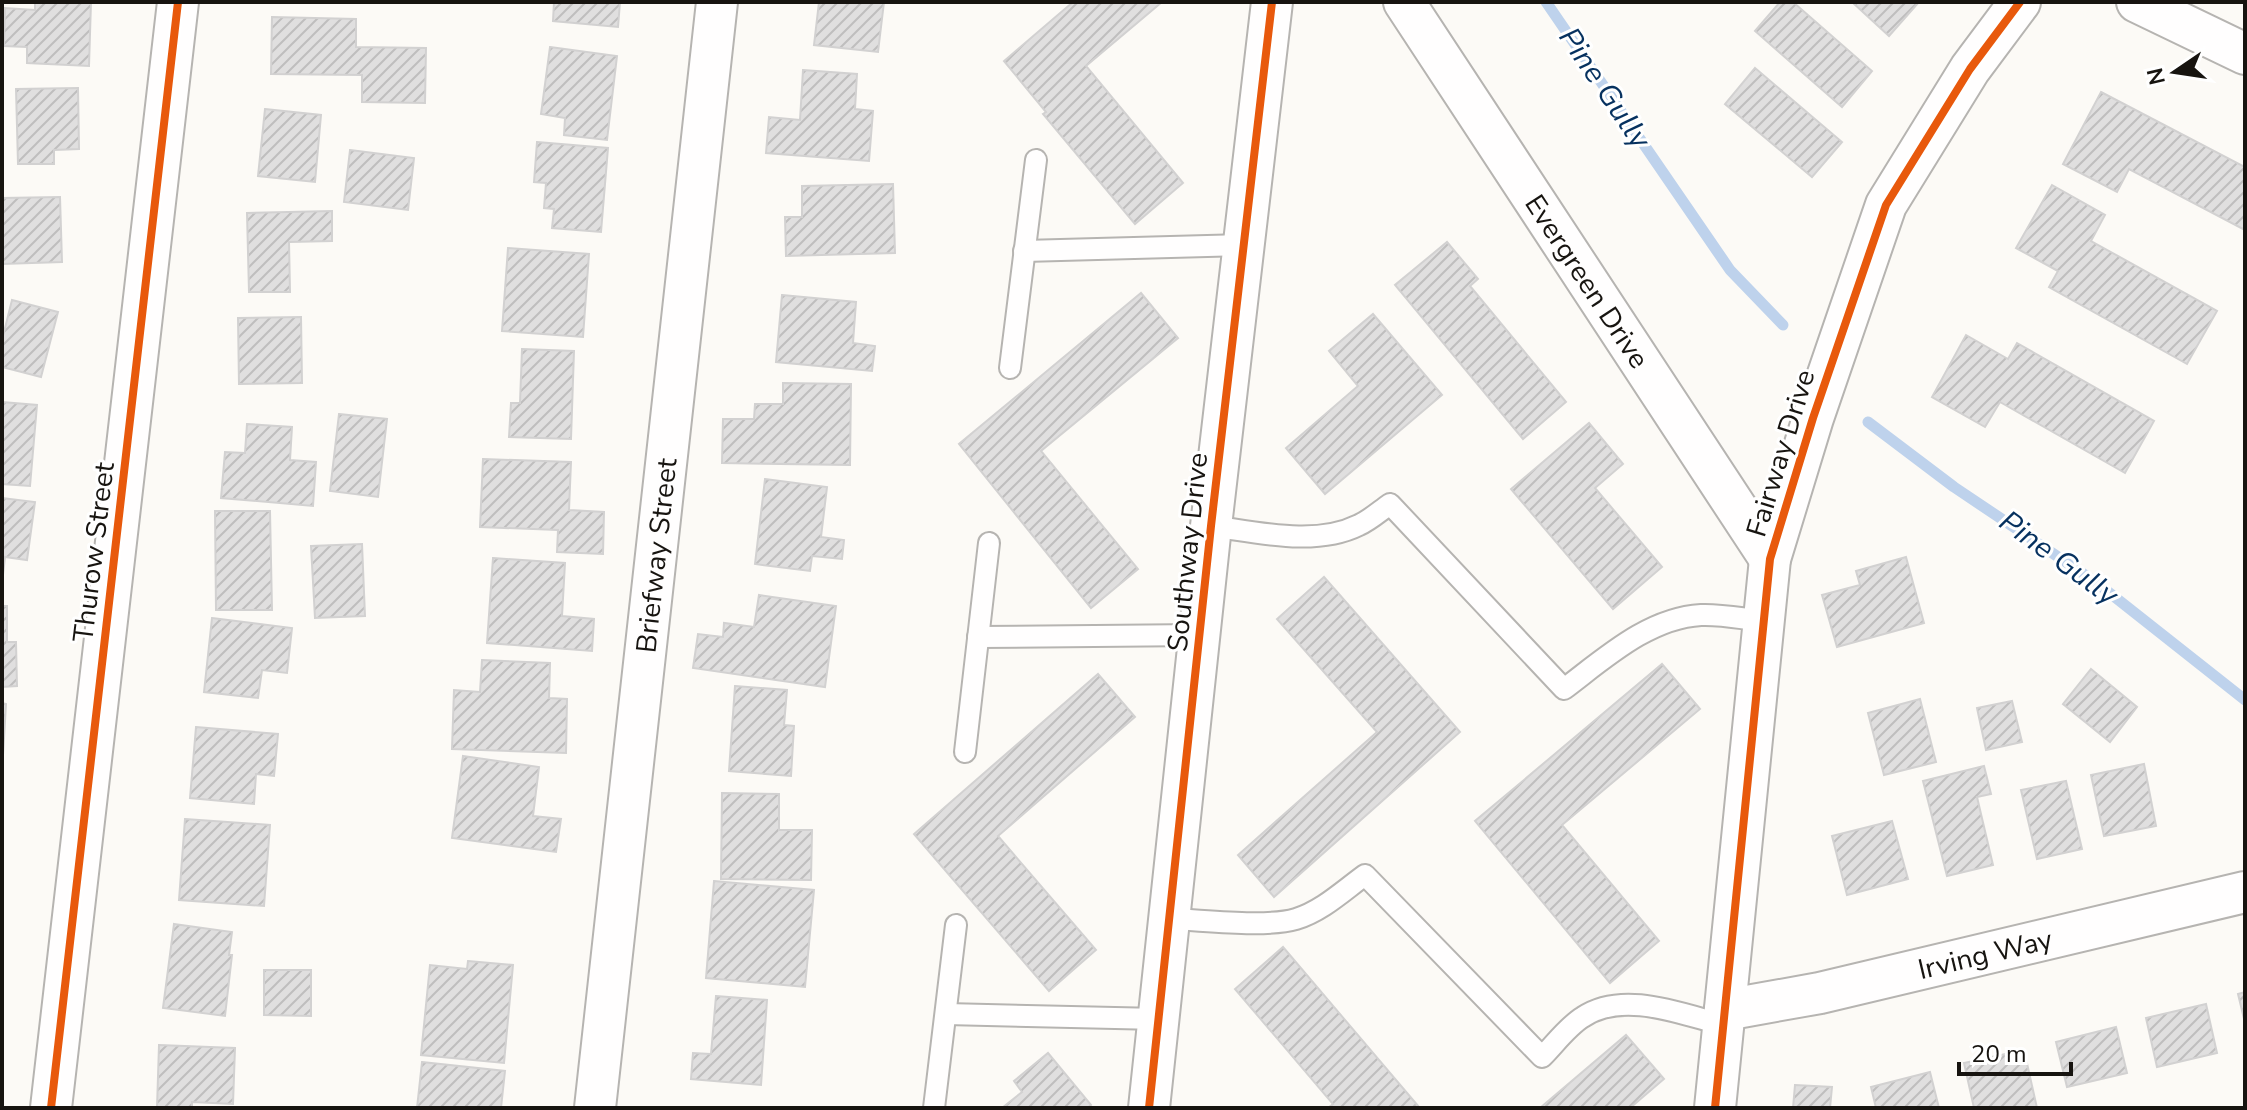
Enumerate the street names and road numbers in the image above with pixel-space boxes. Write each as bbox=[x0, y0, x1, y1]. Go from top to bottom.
street label: Evergreen Drive bbox=[1516, 187, 1658, 376]
street label: Fairway Drive bbox=[1738, 365, 1824, 542]
street label: Southway Drive bbox=[1159, 451, 1217, 654]
street label: Briefway Street bbox=[627, 456, 687, 655]
street label: Thurow Street bbox=[64, 460, 124, 644]
street label: Irving Way bbox=[1914, 920, 2057, 989]

